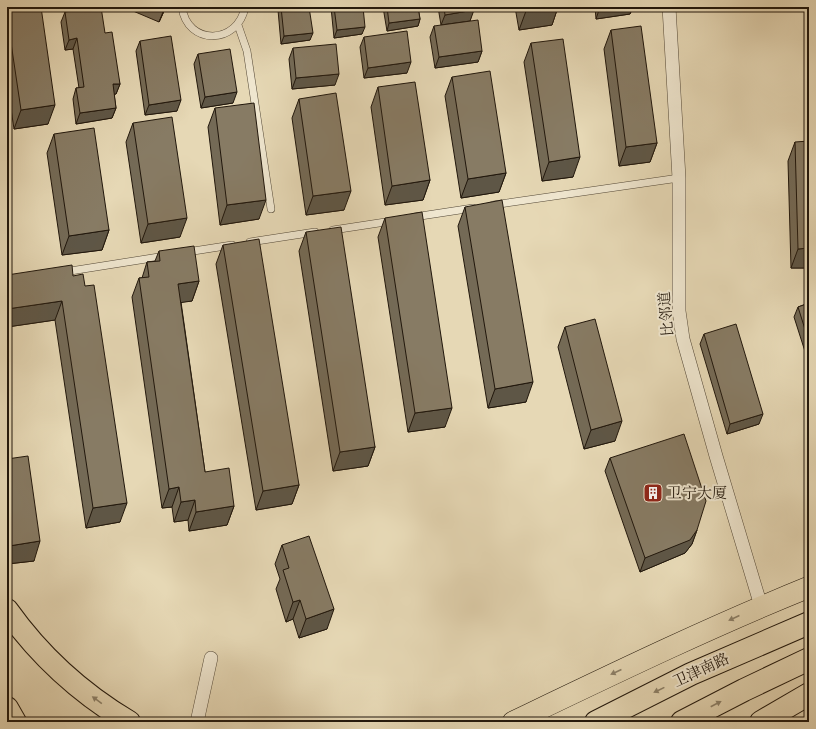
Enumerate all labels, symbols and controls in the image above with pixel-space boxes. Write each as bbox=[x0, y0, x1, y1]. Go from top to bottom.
street label: 比邻道 bbox=[655, 291, 678, 337]
building icon: 卫宁大厦 bbox=[642, 482, 664, 504]
place label: 卫宁大厦 bbox=[667, 484, 727, 503]
one-way arrow bbox=[728, 615, 740, 621]
street label: 卫津南路 bbox=[670, 649, 732, 692]
one-way arrow bbox=[610, 669, 622, 675]
one-way arrow bbox=[653, 687, 664, 693]
one-way arrow bbox=[92, 696, 102, 704]
one-way arrow bbox=[711, 701, 722, 707]

